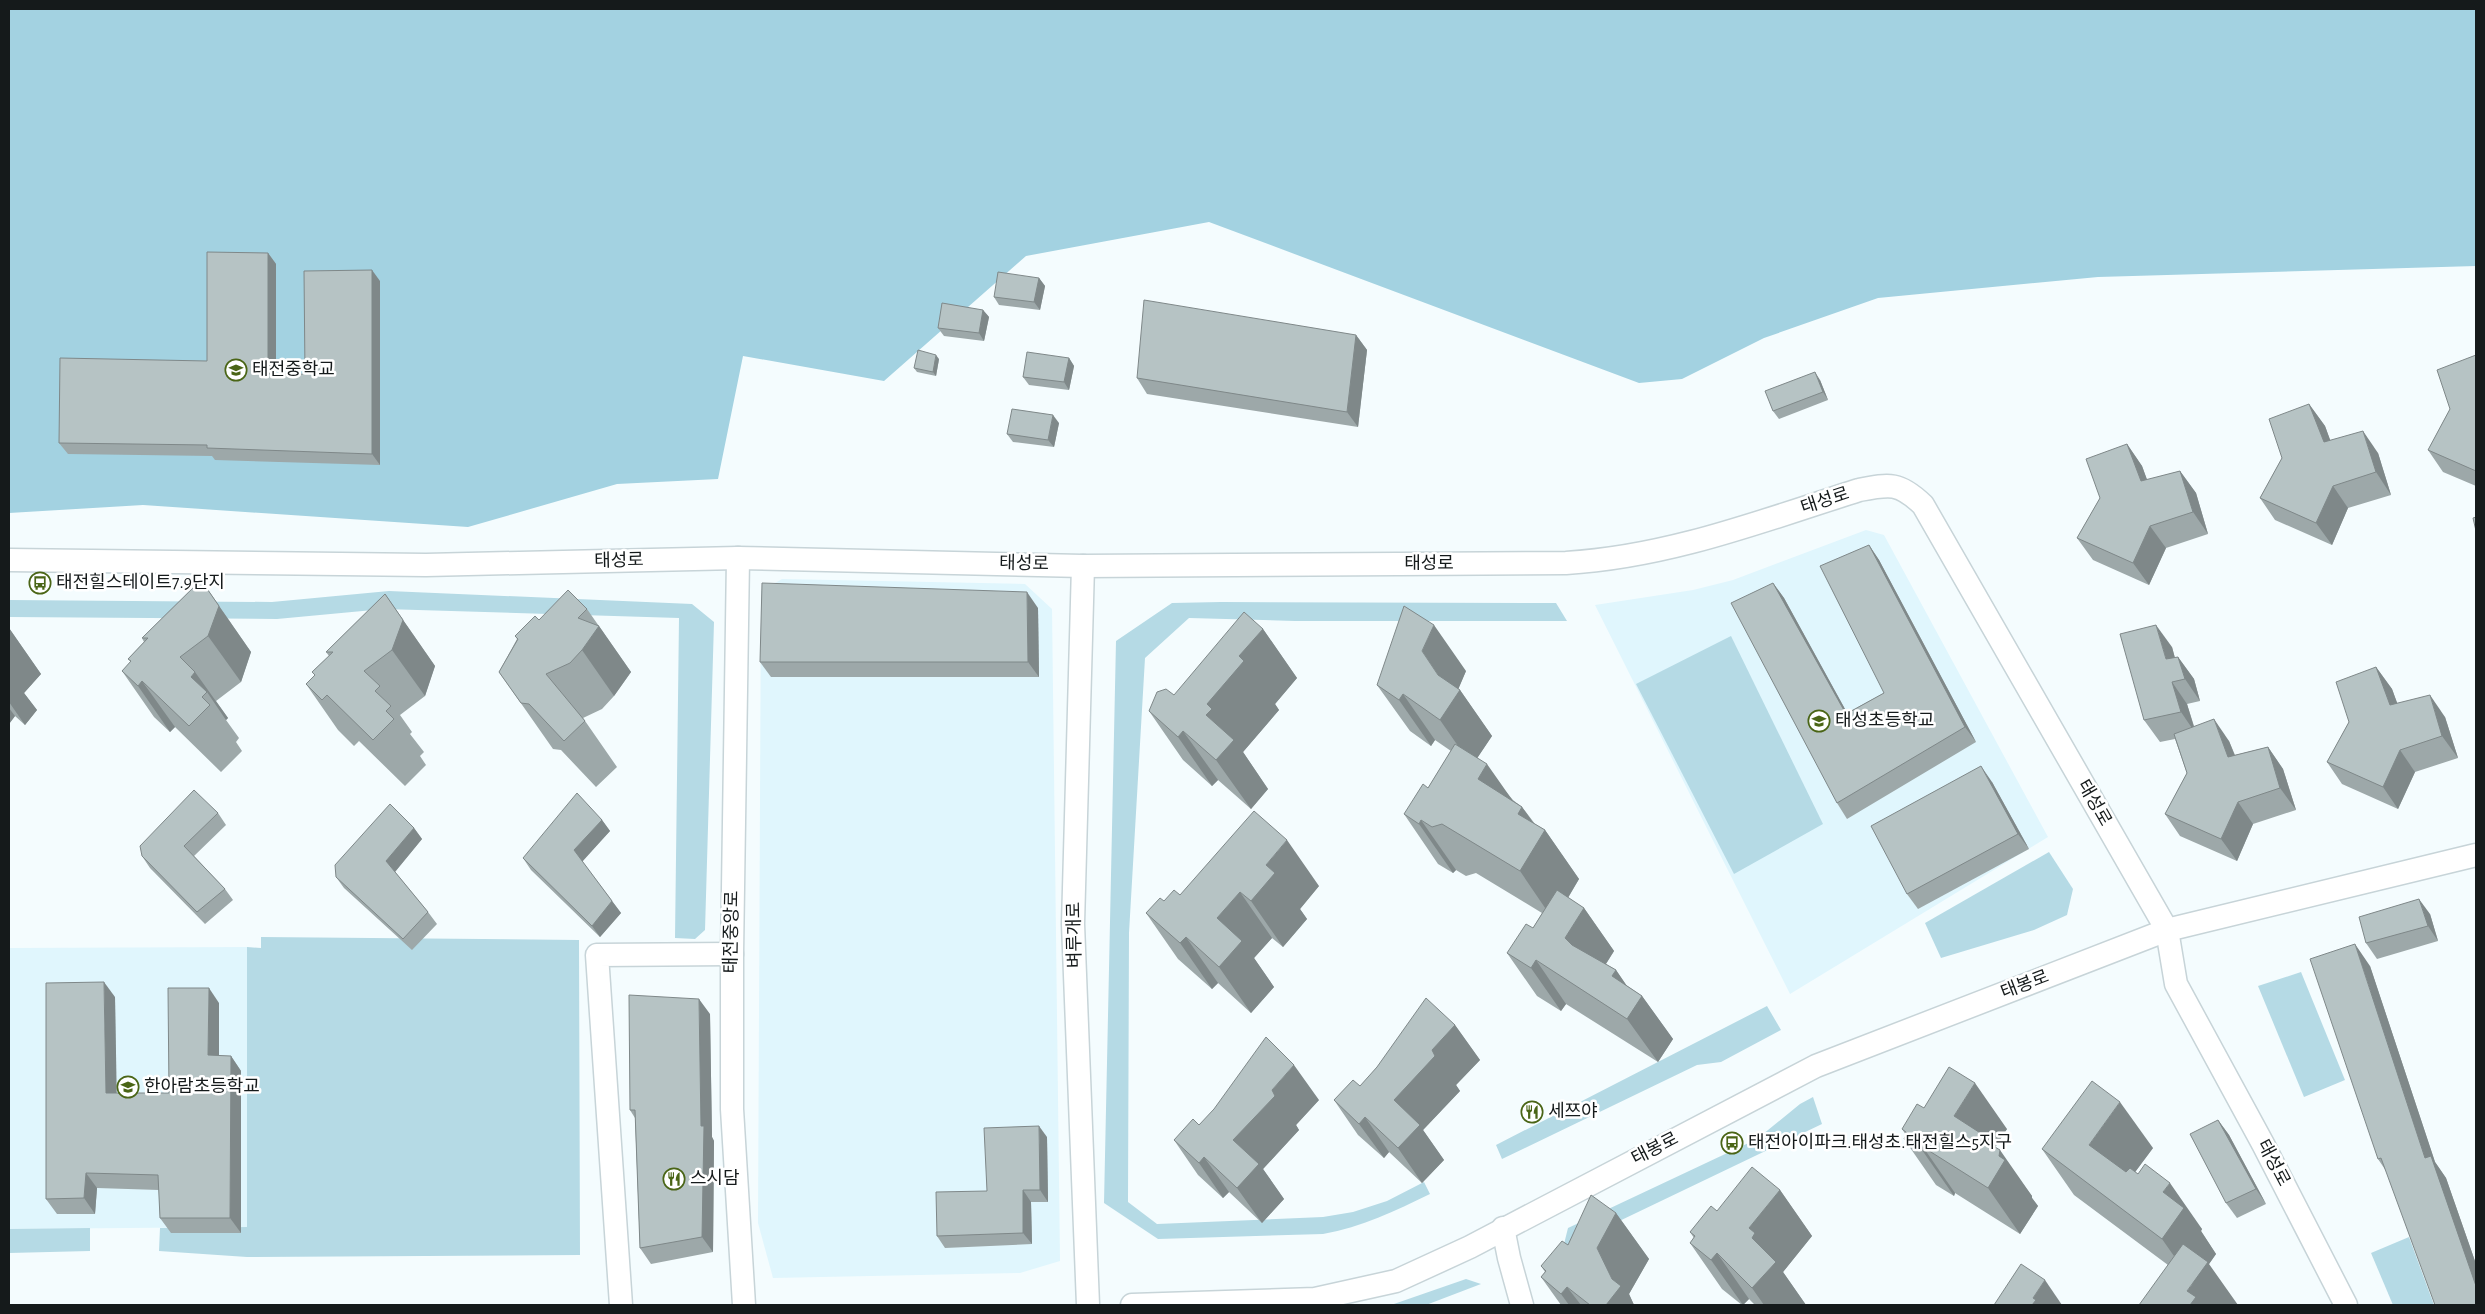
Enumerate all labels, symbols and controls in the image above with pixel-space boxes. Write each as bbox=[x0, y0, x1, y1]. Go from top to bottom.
school or university icon: 태전중학교 bbox=[224, 358, 248, 382]
place label: 태전중학교 bbox=[252, 360, 335, 379]
street label: 태성로 bbox=[1798, 484, 1851, 517]
street label: 태성로 bbox=[594, 551, 644, 570]
street label: 태성로 bbox=[999, 554, 1049, 573]
street label: 태성로 bbox=[1404, 554, 1454, 573]
bus stop icon: 태전힐스테이트7.9단지 bbox=[28, 571, 52, 595]
place label: 태전힐스테이트7.9단지 bbox=[56, 572, 225, 592]
school or university icon: 태성초등학교 bbox=[1807, 709, 1831, 733]
place label: 태성초등학교 bbox=[1835, 711, 1934, 730]
street label: 태성로 bbox=[2074, 776, 2115, 829]
street label: 태전중앙로 bbox=[720, 890, 742, 974]
street label: 벼루개로 bbox=[1064, 902, 1085, 968]
street label: 태봉로 bbox=[1998, 967, 2051, 1002]
school or university icon: 한아람초등학교 bbox=[116, 1075, 140, 1099]
place label: 한아람초등학교 bbox=[144, 1076, 260, 1096]
restaurant icon: 세쯔야 bbox=[1520, 1100, 1544, 1124]
place label: 세쯔야 bbox=[1548, 1101, 1598, 1121]
street label: 태봉로 bbox=[1628, 1129, 1681, 1168]
bus stop icon: 태전아이파크.태성초.태전힐스5지구 bbox=[1720, 1131, 1744, 1155]
place label: 태전아이파크.태성초.태전힐스5지구 bbox=[1748, 1132, 2012, 1152]
street label: 태성로 bbox=[2253, 1136, 2293, 1189]
restaurant icon: 스시담 bbox=[662, 1167, 686, 1191]
place label: 스시담 bbox=[690, 1168, 740, 1188]

